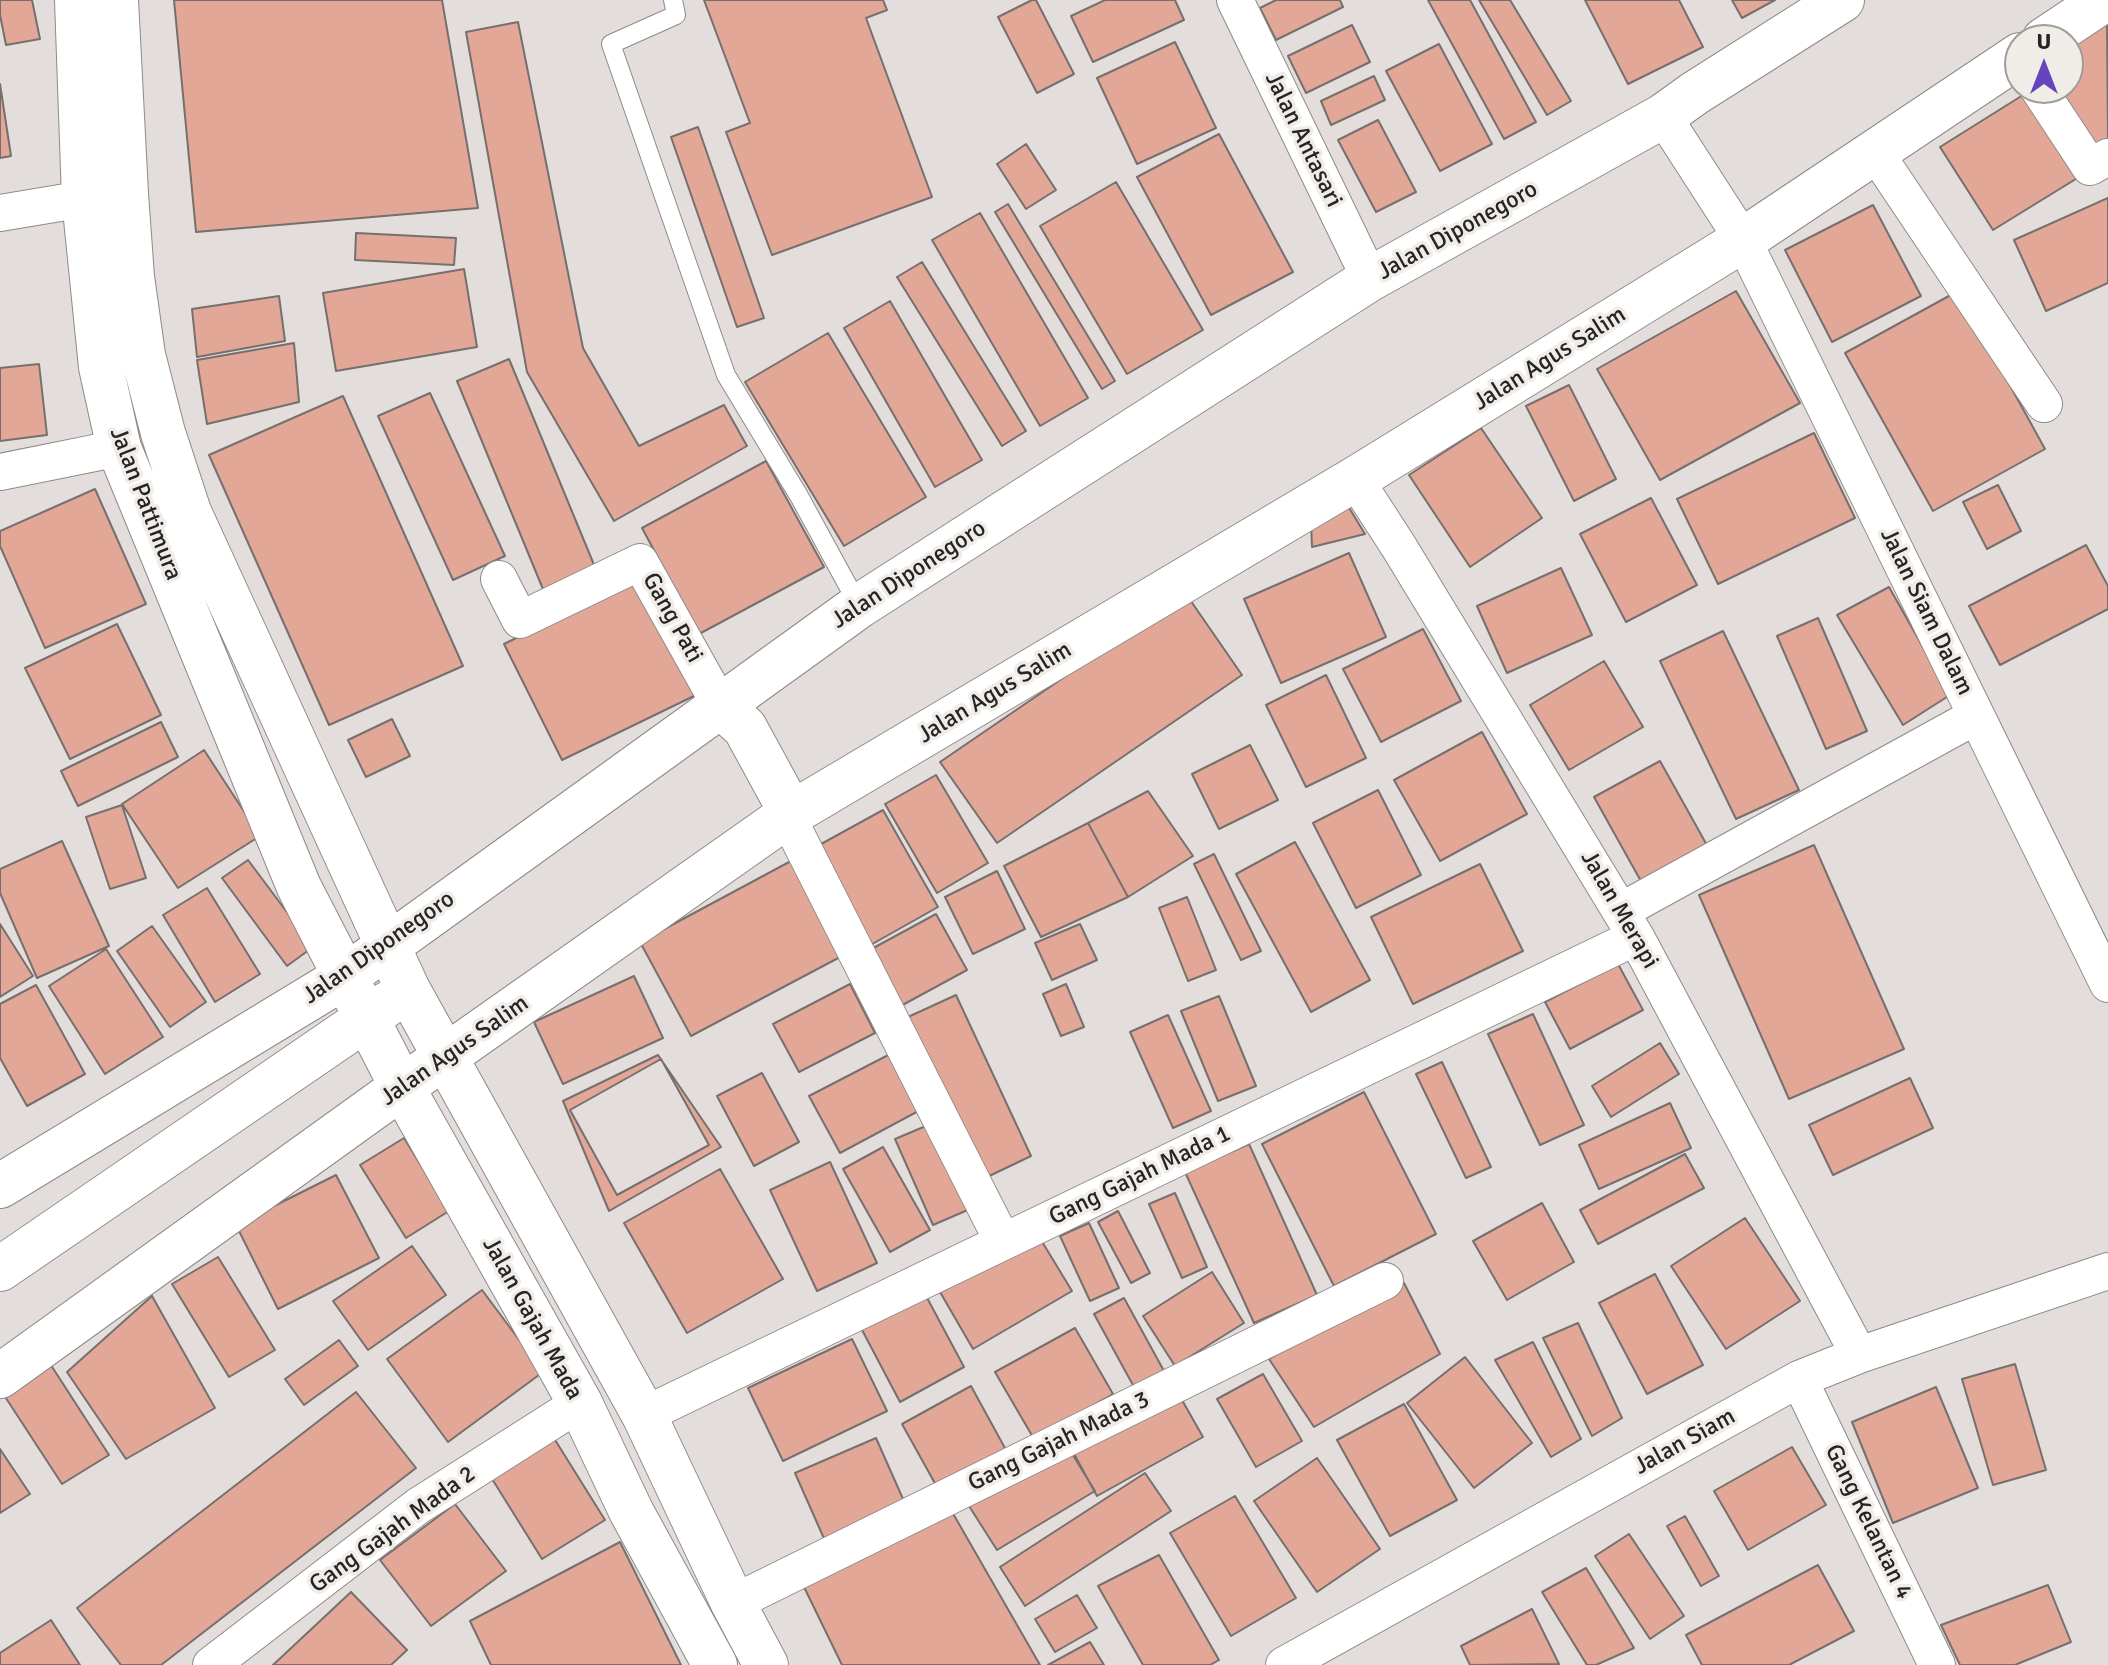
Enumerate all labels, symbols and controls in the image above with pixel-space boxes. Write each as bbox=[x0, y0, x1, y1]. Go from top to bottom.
north arrow bbox=[2004, 24, 2084, 104]
text: U bbox=[2037, 28, 2051, 55]
street label: Jalan Antasari bbox=[1258, 68, 1348, 212]
street label: Jalan Diponegoro bbox=[1373, 175, 1543, 287]
street label: Jalan Agus Salim bbox=[1469, 301, 1631, 417]
street label: Jalan Pattimura bbox=[103, 423, 187, 585]
street label: Jalan Diponegoro bbox=[826, 514, 992, 636]
street label: Jalan Siam Dalam bbox=[1873, 524, 1979, 700]
street label: Gang Pati bbox=[635, 568, 709, 668]
street label: Jalan Agus Salim bbox=[913, 636, 1077, 750]
street label: Jalan Merapi bbox=[1574, 846, 1664, 974]
street label: Jalan Diponegoro bbox=[298, 885, 460, 1011]
street label: Jalan Agus Salim bbox=[375, 989, 535, 1113]
street label: Gang Gajah Mada 1 bbox=[1045, 1120, 1235, 1232]
street label: Jalan Gajah Mada bbox=[476, 1233, 588, 1405]
street label: Gang Gajah Mada 3 bbox=[964, 1386, 1154, 1498]
street label: Jalan Siam bbox=[1629, 1402, 1741, 1482]
street label: Gang Kelantan 4 bbox=[1818, 1440, 1918, 1604]
street label: Gang Gajah Mada 2 bbox=[304, 1460, 482, 1600]

